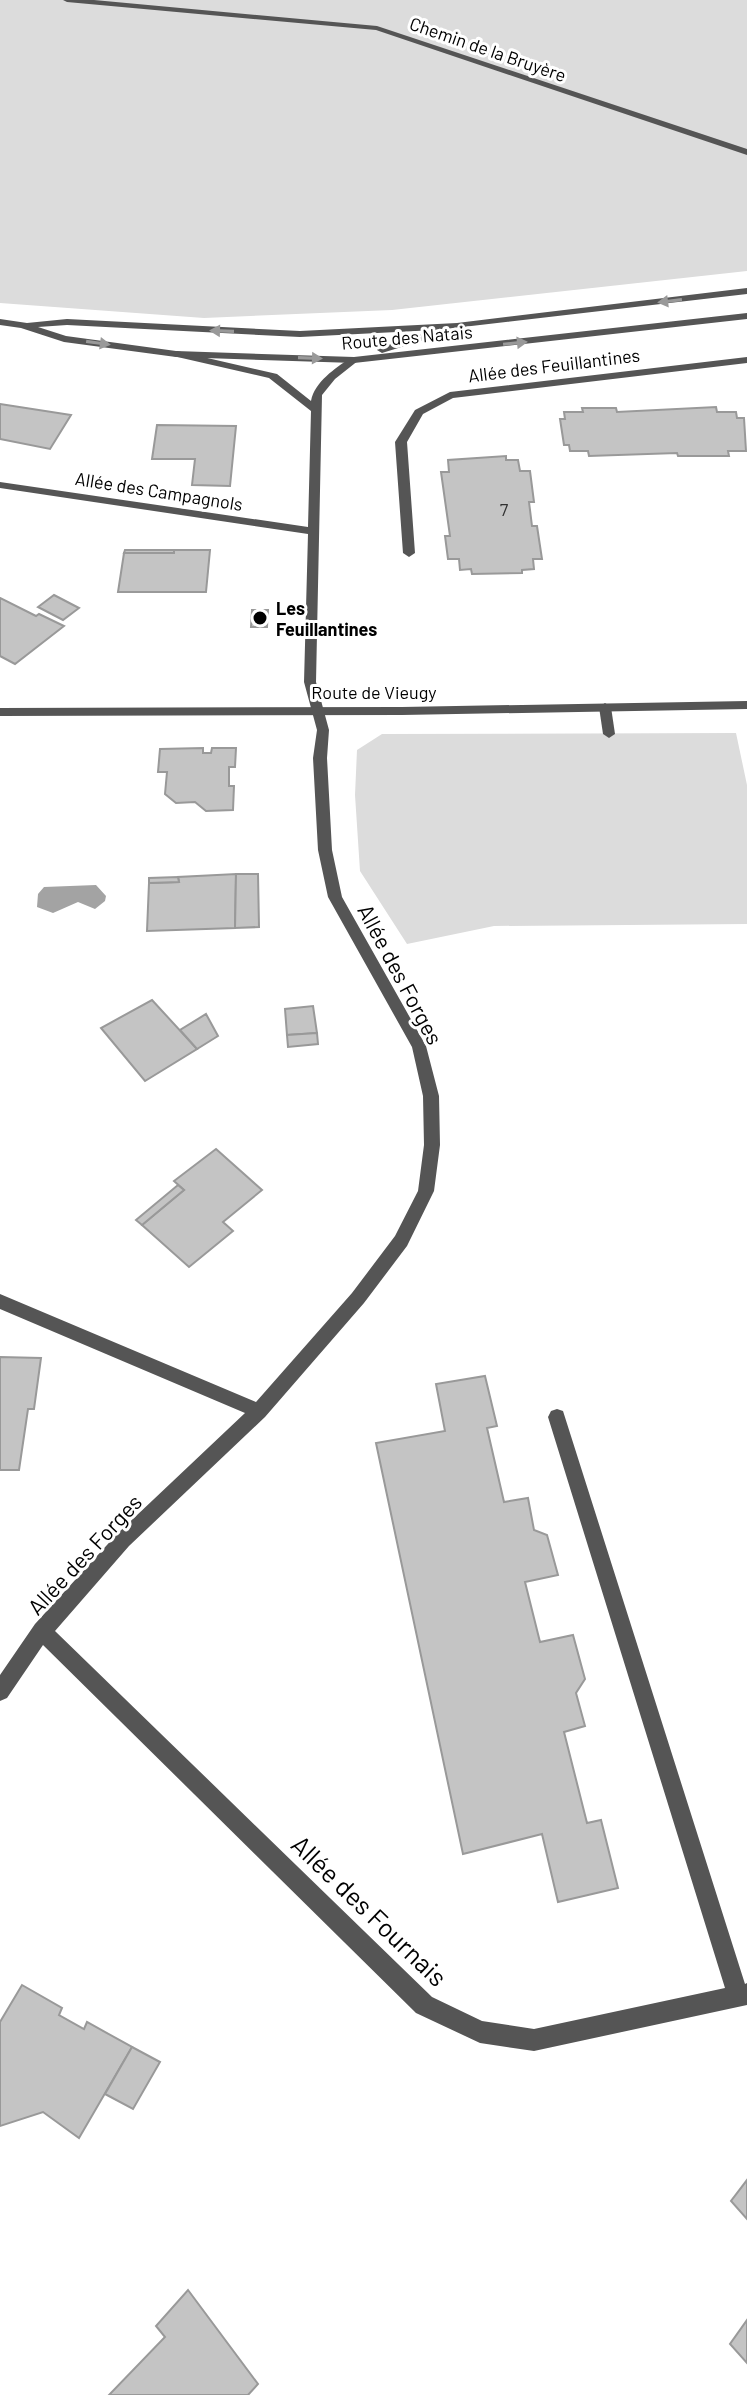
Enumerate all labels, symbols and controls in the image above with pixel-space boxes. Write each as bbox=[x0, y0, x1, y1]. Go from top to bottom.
street label: Chemin de la Bruyère bbox=[407, 12, 569, 86]
one-way arrow bbox=[657, 294, 682, 307]
street label: Route des Natais bbox=[340, 320, 474, 354]
one-way arrow bbox=[209, 324, 234, 337]
one-way arrow bbox=[86, 337, 111, 350]
one-way arrow bbox=[503, 337, 528, 350]
street label: Allée des Feuillantines bbox=[467, 344, 641, 386]
one-way arrow bbox=[298, 352, 323, 365]
street label: Allée des Campagnols bbox=[74, 467, 244, 515]
house number: 7 bbox=[500, 498, 509, 520]
place label: Les Feuillantines bbox=[276, 597, 377, 640]
marker: Les Feuillantines bbox=[251, 609, 269, 627]
street label: Route de Vieugy bbox=[311, 681, 437, 703]
street label: Allée des Forges bbox=[353, 899, 449, 1049]
street label: Allée des Forges bbox=[22, 1488, 146, 1620]
street label: Allée des Fournais bbox=[286, 1828, 454, 1992]

